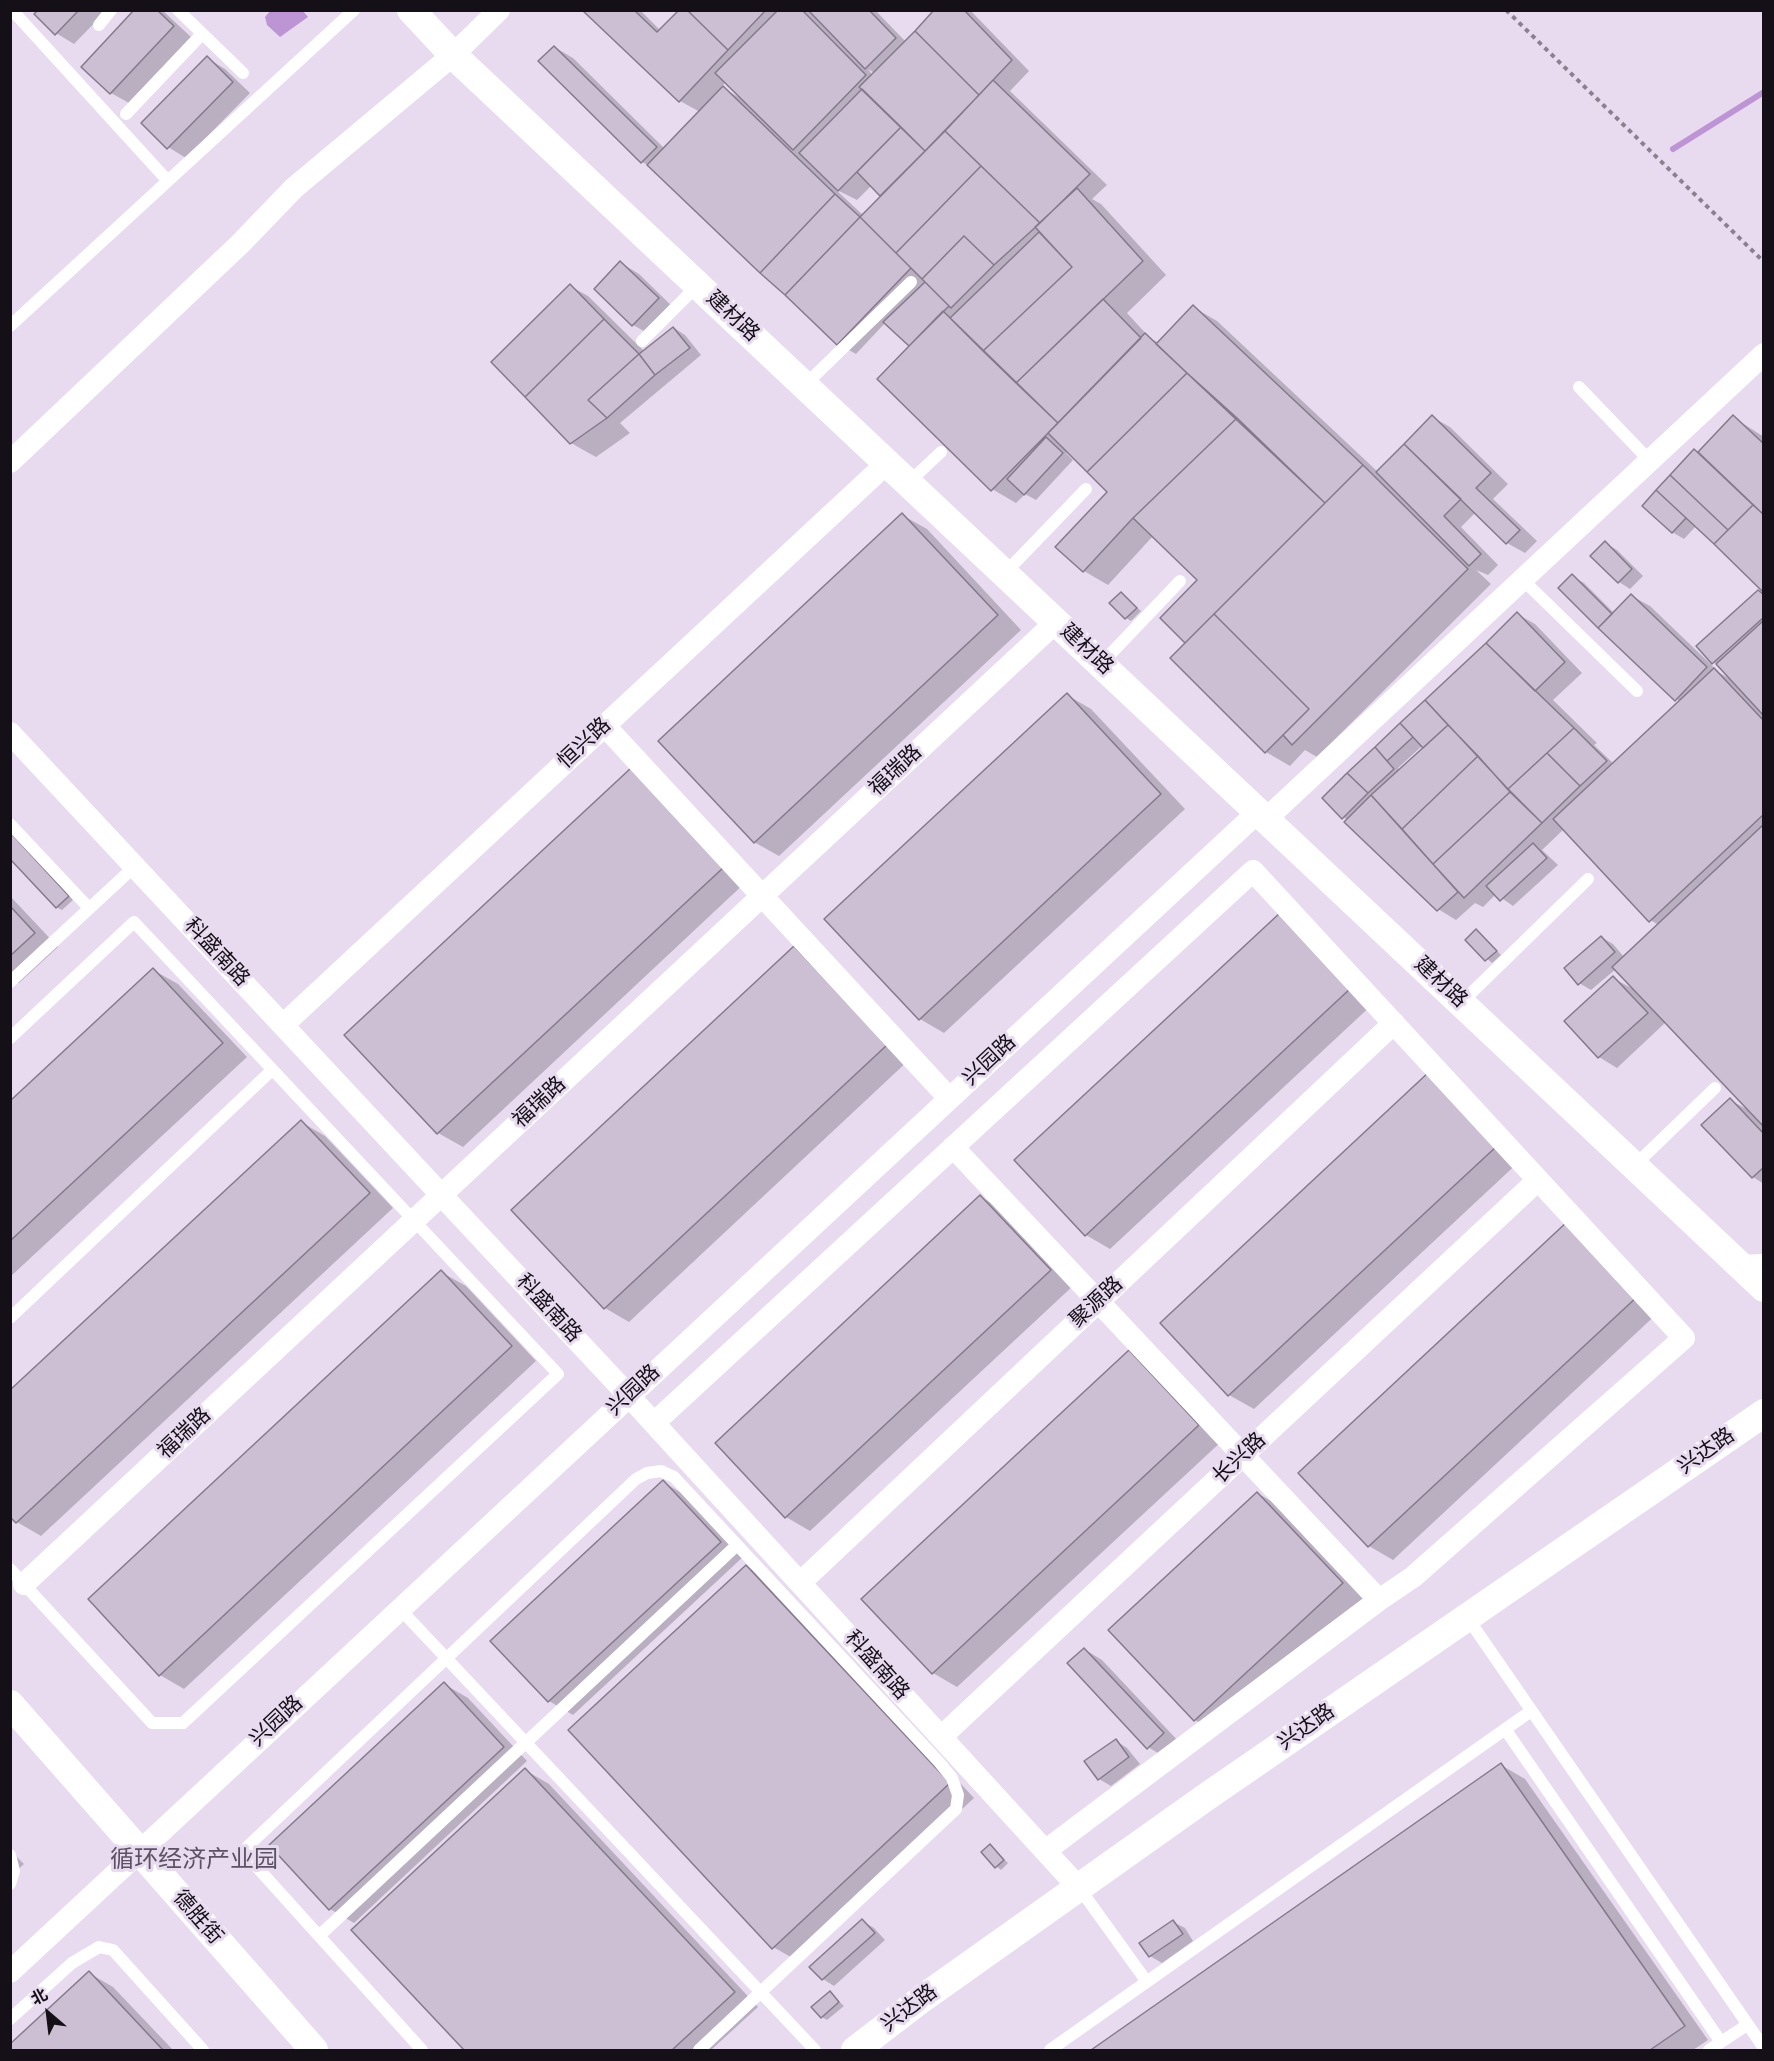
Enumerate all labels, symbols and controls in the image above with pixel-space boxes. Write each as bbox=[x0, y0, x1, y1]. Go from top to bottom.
street label: 建材路 bbox=[700, 286, 764, 348]
street label: 建材路 bbox=[1054, 619, 1118, 681]
street label: 恒兴路 bbox=[553, 713, 617, 775]
street label: 福瑞路 bbox=[864, 740, 928, 802]
street label: 科盛南路 bbox=[178, 914, 254, 992]
street label: 建材路 bbox=[1408, 952, 1472, 1014]
street label: 兴园路 bbox=[958, 1030, 1022, 1092]
street label: 福瑞路 bbox=[508, 1072, 572, 1134]
street label: 科盛南路 bbox=[510, 1270, 586, 1348]
street label: 聚源路 bbox=[1065, 1272, 1129, 1334]
street label: 兴园路 bbox=[602, 1360, 666, 1422]
street label: 福瑞路 bbox=[153, 1403, 217, 1465]
street label: 兴达路 bbox=[1674, 1424, 1740, 1480]
street label: 长兴路 bbox=[1208, 1428, 1272, 1490]
street label: 科盛南路 bbox=[839, 1626, 913, 1706]
street label: 兴园路 bbox=[245, 1691, 309, 1753]
street label: 兴达路 bbox=[1274, 1700, 1340, 1756]
district label: 循环经济产业园 bbox=[110, 1847, 278, 1875]
street label: 德胜街 bbox=[167, 1886, 227, 1950]
street label: 兴达路 bbox=[877, 1980, 943, 2038]
north arrow bbox=[18, 1983, 78, 2043]
text: 北 bbox=[27, 1984, 52, 2011]

